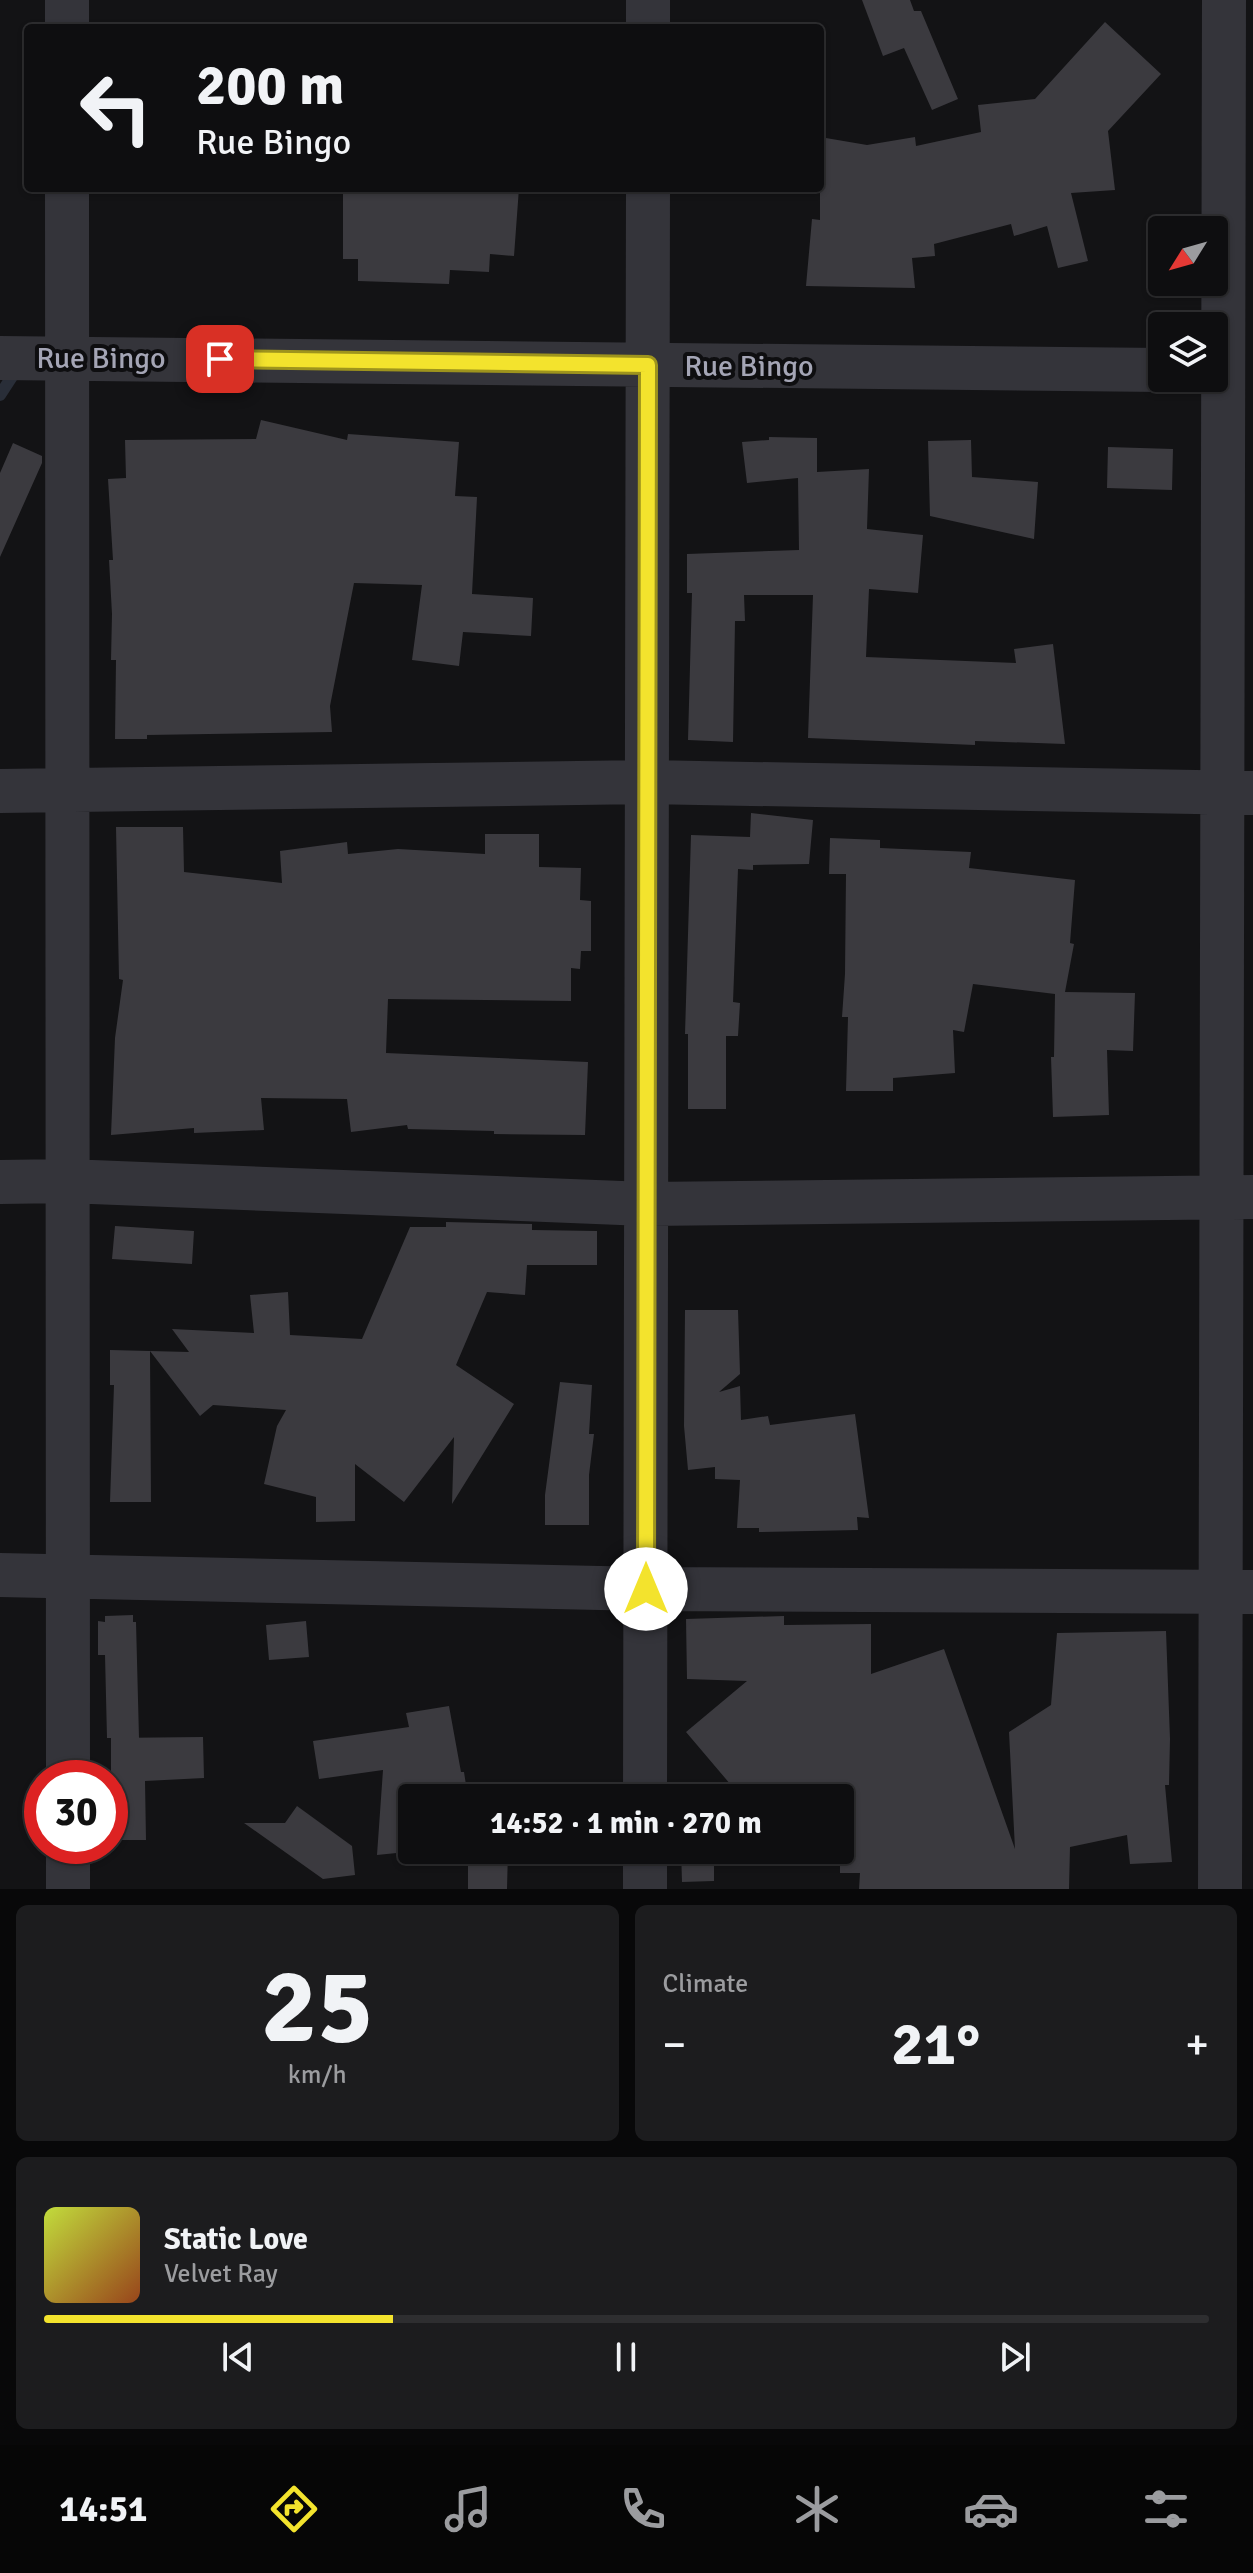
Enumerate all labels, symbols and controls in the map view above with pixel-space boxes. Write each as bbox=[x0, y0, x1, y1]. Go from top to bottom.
text: 200 m bbox=[196, 51, 344, 120]
icon: left bbox=[64, 56, 168, 160]
text: Rue Bingo bbox=[196, 120, 351, 165]
north arrow bbox=[1148, 216, 1228, 296]
map controls bbox=[1148, 216, 1228, 392]
button: layers bbox=[1148, 312, 1228, 392]
pin bbox=[186, 325, 254, 393]
icon: arrive bbox=[198, 337, 242, 381]
street label: Rue Bingo bbox=[36, 340, 166, 377]
street label: Rue Bingo bbox=[684, 348, 814, 385]
position arrow bbox=[604, 1547, 688, 1631]
speed limit sign: 30 bbox=[24, 1760, 128, 1864]
text: 14:52 · 1 min · 270 m bbox=[490, 1805, 762, 1842]
text: 25 bbox=[261, 1943, 373, 2071]
text: Climate bbox=[663, 1968, 748, 2000]
text: 21° bbox=[891, 2008, 980, 2082]
text: − bbox=[663, 2018, 686, 2072]
text: + bbox=[1185, 2018, 1209, 2072]
text: km/h bbox=[288, 2059, 347, 2091]
text: Static Love bbox=[164, 2221, 308, 2258]
text: Velvet Ray bbox=[164, 2258, 278, 2290]
icon: previous bbox=[216, 2335, 260, 2379]
icon: pause bbox=[604, 2335, 648, 2379]
icon: next bbox=[993, 2335, 1037, 2379]
icon: directions bbox=[266, 2481, 322, 2537]
icon: music bbox=[440, 2481, 496, 2537]
icon: phone bbox=[615, 2481, 671, 2537]
icon: climate bbox=[789, 2481, 845, 2537]
icon: car bbox=[963, 2481, 1019, 2537]
icon: filters bbox=[1138, 2481, 1194, 2537]
text: 14:51 bbox=[59, 2487, 148, 2532]

